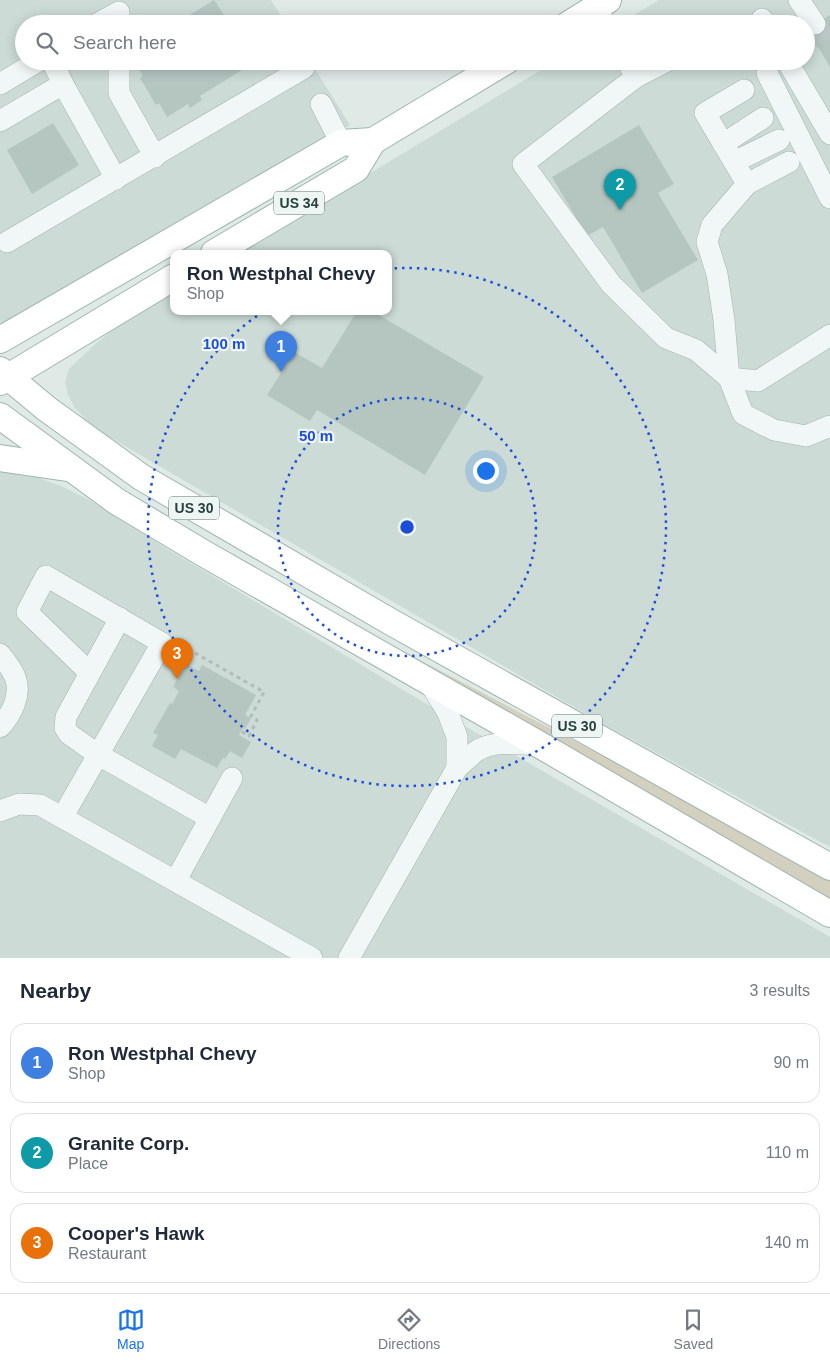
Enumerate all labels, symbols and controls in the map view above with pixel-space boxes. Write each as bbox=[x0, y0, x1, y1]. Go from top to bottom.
search box bbox=[15, 15, 815, 70]
icon: search bbox=[33, 29, 61, 57]
text: Search here bbox=[73, 32, 177, 53]
pin: 2 bbox=[604, 169, 636, 210]
road number: US 34 bbox=[274, 192, 324, 214]
popup bbox=[170, 250, 392, 315]
text: Ron Westphal Chevy bbox=[187, 263, 375, 284]
text: Shop bbox=[187, 285, 224, 302]
pin: 1 bbox=[265, 331, 297, 372]
text: 100 m bbox=[203, 335, 245, 352]
text: 50 m bbox=[299, 427, 333, 444]
your location bbox=[473, 458, 499, 484]
road number: US 30 bbox=[169, 496, 219, 520]
centre of rings bbox=[398, 518, 416, 536]
pin: 3 bbox=[161, 638, 193, 679]
road number: US 30 bbox=[552, 714, 602, 738]
text: Nearby bbox=[20, 979, 91, 1002]
text: 3 results bbox=[750, 982, 810, 999]
text: Ron Westphal Chevy bbox=[68, 1043, 257, 1064]
text: 1 bbox=[33, 1054, 41, 1071]
text: 90 m bbox=[773, 1054, 809, 1071]
text: Shop bbox=[68, 1065, 105, 1082]
text: Granite Corp. bbox=[68, 1133, 189, 1154]
text: 2 bbox=[33, 1144, 41, 1161]
text: 110 m bbox=[766, 1144, 809, 1161]
text: Place bbox=[68, 1155, 108, 1172]
text: Cooper's Hawk bbox=[68, 1223, 205, 1244]
text: 3 bbox=[33, 1234, 41, 1251]
text: 140 m bbox=[765, 1234, 809, 1251]
text: Restaurant bbox=[68, 1245, 146, 1262]
tab: Map bbox=[117, 1306, 145, 1352]
tab: Directions bbox=[378, 1306, 440, 1352]
tab: Saved bbox=[674, 1306, 713, 1352]

